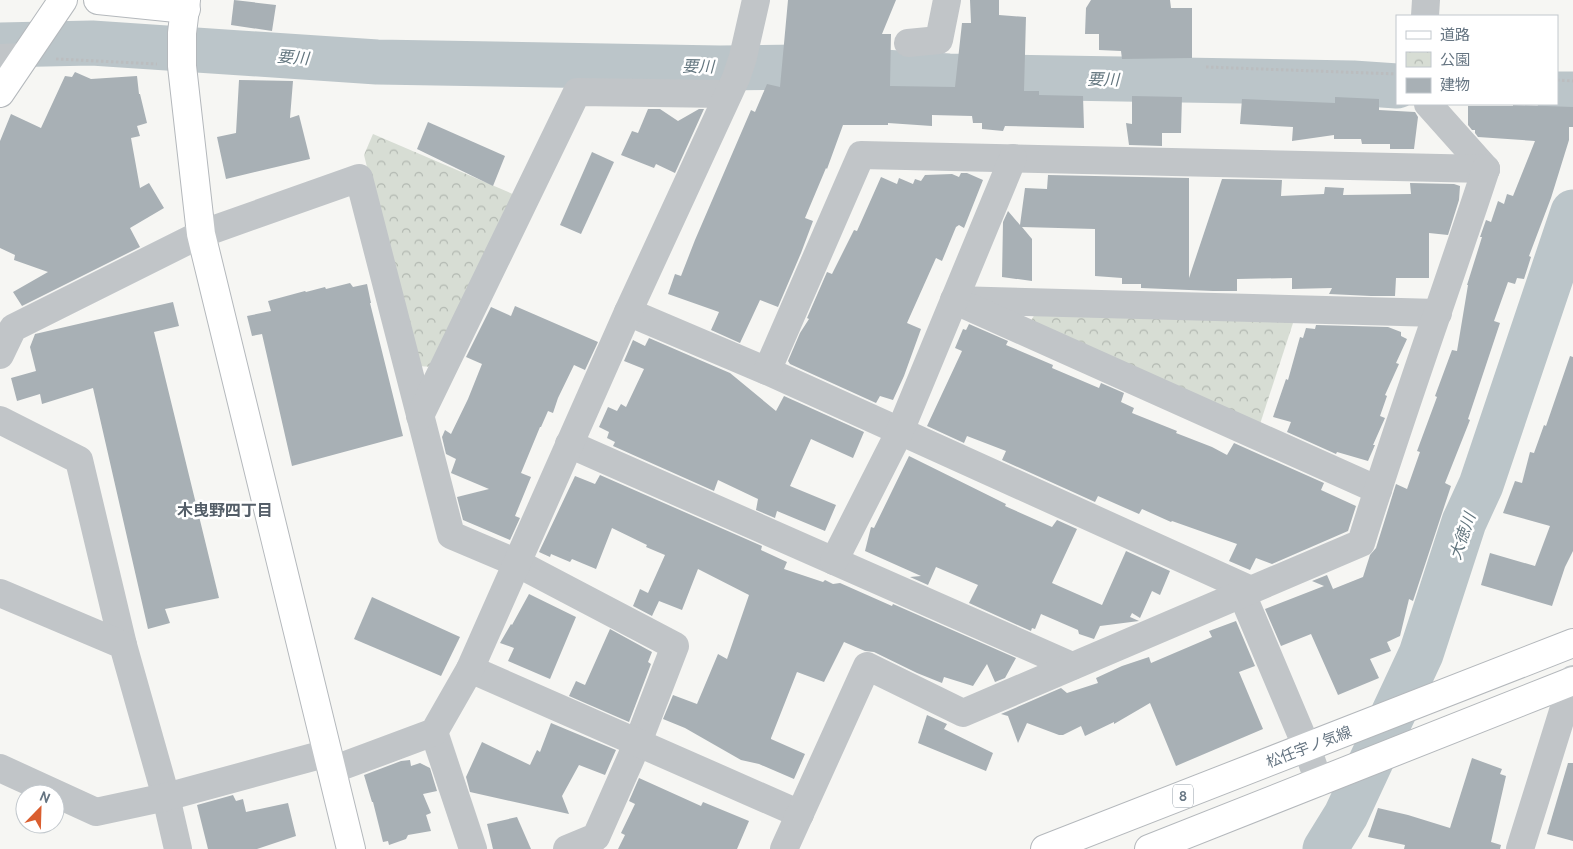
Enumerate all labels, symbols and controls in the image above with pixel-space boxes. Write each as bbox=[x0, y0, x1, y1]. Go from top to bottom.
legend bbox=[1396, 15, 1558, 105]
text: 道路 bbox=[1440, 26, 1470, 44]
water label: 要川 bbox=[276, 47, 312, 68]
text: 公園 bbox=[1440, 51, 1470, 69]
water label: 要川 bbox=[682, 57, 716, 76]
water label: 要川 bbox=[1087, 70, 1121, 89]
text: 建物 bbox=[1440, 76, 1470, 94]
district label: 木曳野四丁目 bbox=[177, 501, 273, 520]
water label: 大徳川 bbox=[1446, 508, 1480, 562]
street label: 松任宇ノ気線 bbox=[1264, 722, 1354, 772]
north arrow bbox=[15, 784, 65, 834]
road number: 8 bbox=[1173, 784, 1193, 808]
text: N bbox=[37, 787, 53, 807]

